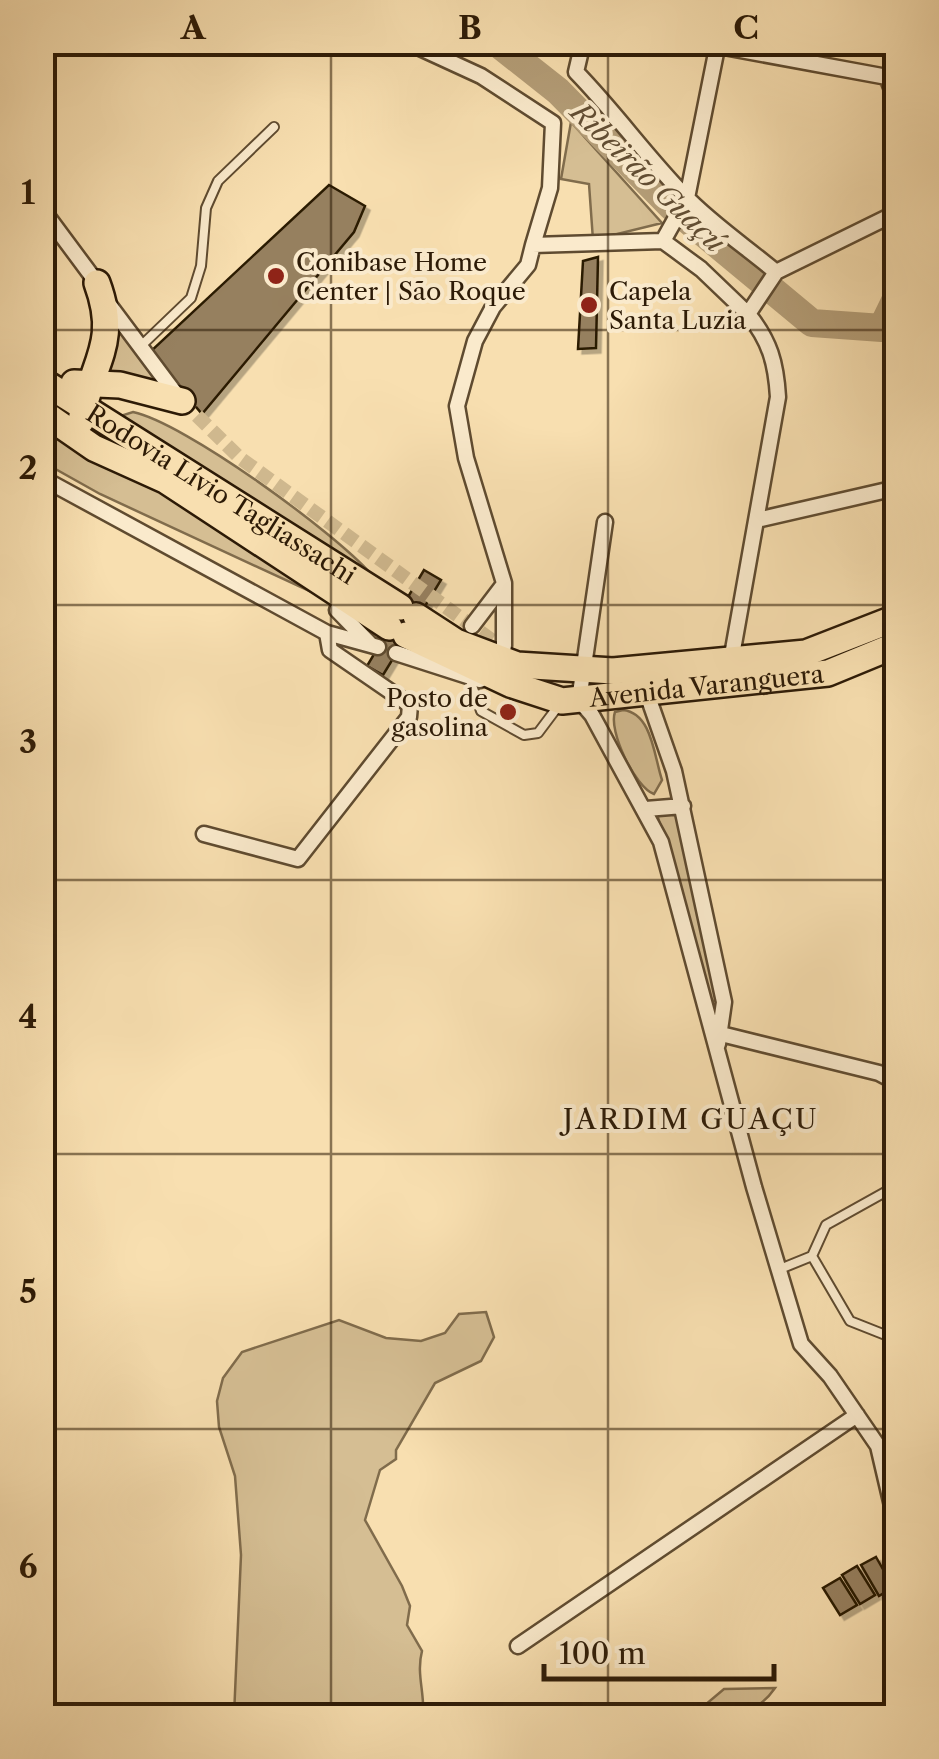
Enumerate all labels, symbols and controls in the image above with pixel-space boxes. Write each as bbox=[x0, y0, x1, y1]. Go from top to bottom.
text: A bbox=[180, 8, 207, 47]
text: B bbox=[458, 8, 482, 47]
text: C bbox=[733, 8, 759, 47]
water label: Ribeirão Guaçú bbox=[563, 94, 732, 259]
text: 1 bbox=[21, 173, 36, 212]
place label: Conibase Home Center | São Roque bbox=[296, 247, 526, 307]
marker: Conibase Home Center | São Roque bbox=[265, 265, 287, 287]
place label: Capela Santa Luzia bbox=[609, 276, 747, 336]
marker: Capela Santa Luzia bbox=[578, 294, 600, 316]
street label: Rodovia Lívio Tagliassachi bbox=[81, 398, 362, 591]
text: 2 bbox=[19, 448, 37, 487]
street label: Avenida Varanguera bbox=[587, 658, 826, 714]
place label: Posto de gasolina bbox=[386, 683, 489, 743]
marker: Posto de gasolina bbox=[497, 701, 519, 723]
text: 3 bbox=[19, 722, 37, 761]
text: 4 bbox=[19, 997, 37, 1036]
district label: JARDIM GUAÇU bbox=[559, 1102, 819, 1136]
text: 5 bbox=[19, 1272, 37, 1311]
text: 6 bbox=[18, 1547, 38, 1586]
scale bar bbox=[544, 1619, 774, 1681]
text: 100 m bbox=[559, 1635, 646, 1672]

